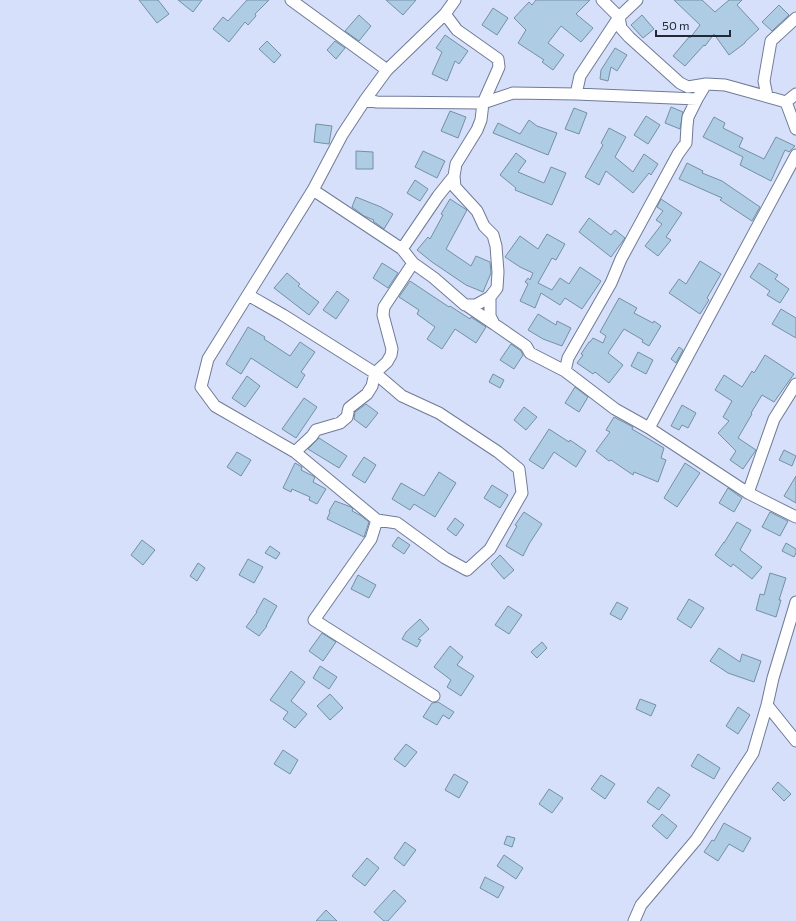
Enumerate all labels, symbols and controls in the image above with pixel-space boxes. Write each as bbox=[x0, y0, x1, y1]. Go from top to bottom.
scale bar bbox=[656, 12, 730, 38]
text: 50 m bbox=[662, 18, 690, 32]

